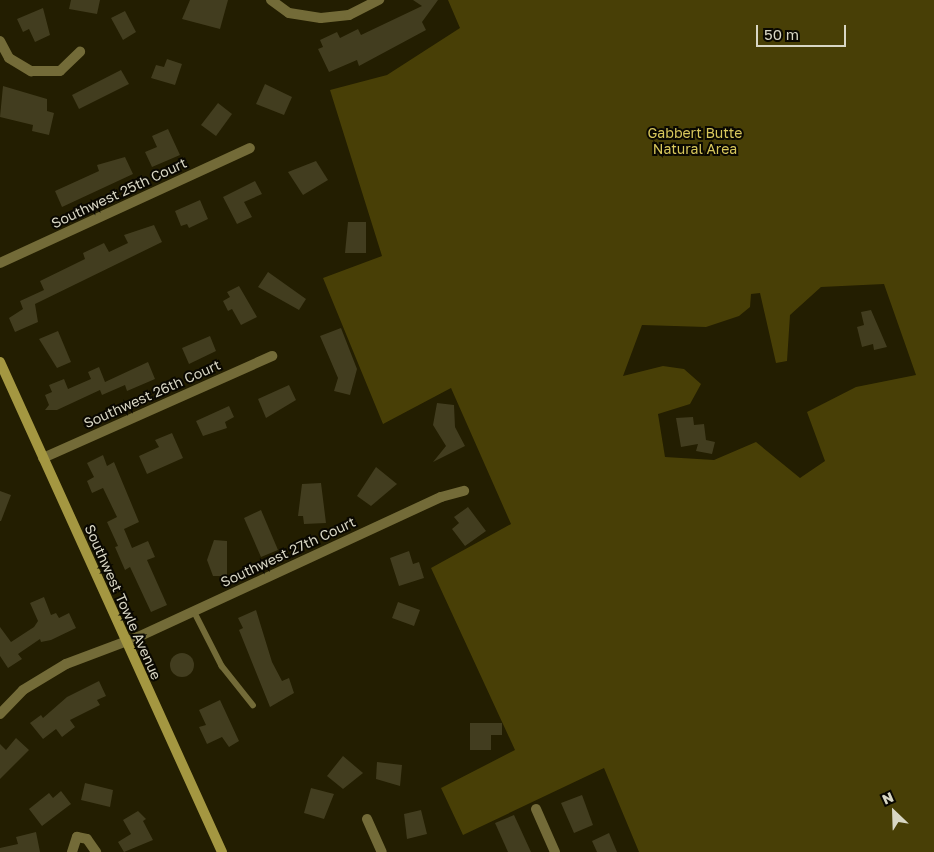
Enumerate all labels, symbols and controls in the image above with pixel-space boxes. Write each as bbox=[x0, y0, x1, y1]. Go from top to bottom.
scale bar bbox=[759, 15, 849, 47]
text: 50 m bbox=[764, 25, 799, 43]
park label: Gabbert Butte Natural Area bbox=[648, 125, 742, 158]
street label: Southwest 25th Court bbox=[49, 154, 189, 232]
street label: Southwest 26th Court bbox=[81, 356, 223, 432]
street label: Southwest 27th Court bbox=[218, 513, 358, 591]
street label: Southwest Towle Avenue bbox=[81, 522, 165, 682]
north arrow bbox=[869, 787, 919, 837]
text: N bbox=[879, 788, 896, 808]

